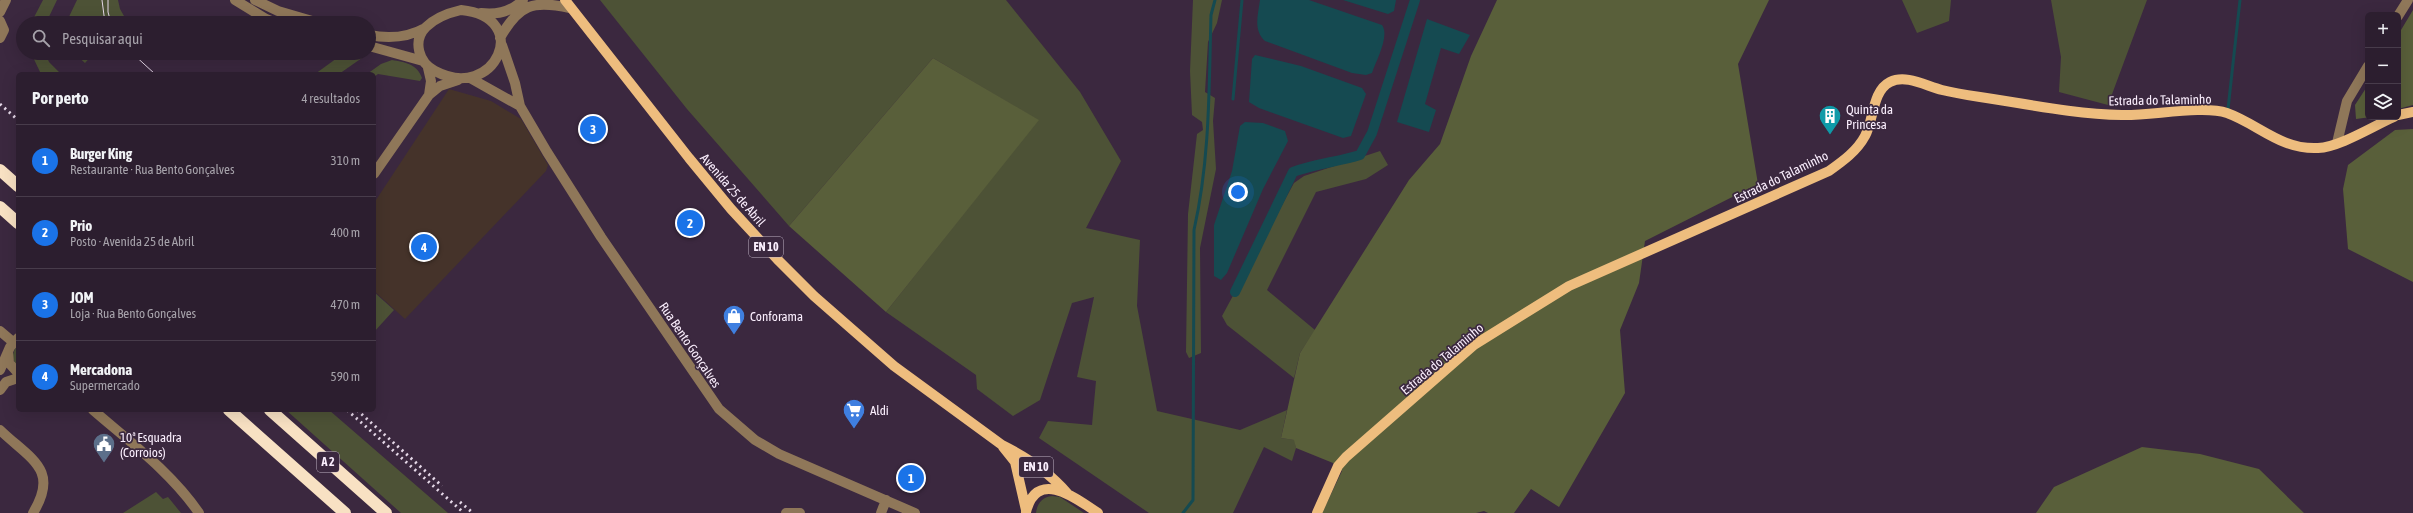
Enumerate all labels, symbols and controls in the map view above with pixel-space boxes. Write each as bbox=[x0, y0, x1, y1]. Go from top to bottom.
map controls bbox=[2365, 12, 2401, 120]
button: + bbox=[2365, 12, 2401, 48]
search box bbox=[16, 16, 376, 60]
icon: search bbox=[30, 27, 52, 49]
text: Pesquisar aqui bbox=[62, 30, 143, 47]
button: − bbox=[2365, 48, 2401, 84]
button: layers bbox=[2365, 84, 2401, 120]
text: Por perto bbox=[32, 88, 89, 108]
text: 4 resultados bbox=[301, 91, 360, 106]
street label: Estrada do Talaminho bbox=[2108, 92, 2212, 108]
place label: Quinta da Princesa bbox=[1846, 102, 1893, 132]
building icon: Quinta da Princesa bbox=[1817, 103, 1843, 136]
pin: 3 bbox=[580, 114, 606, 144]
text: Burger King bbox=[70, 145, 132, 162]
street label: Estrada do Talaminho bbox=[1731, 148, 1831, 206]
street label: Avenida 25 de Abril bbox=[697, 151, 769, 230]
text: 1 bbox=[42, 153, 48, 168]
text: 310 m bbox=[331, 153, 360, 168]
text: Restaurante · Rua Bento Gonçalves bbox=[70, 162, 235, 177]
your location bbox=[1228, 182, 1248, 202]
pin: 2 bbox=[677, 208, 703, 238]
text: Prio bbox=[70, 217, 92, 234]
text: 2 bbox=[42, 225, 48, 240]
text: 400 m bbox=[331, 225, 360, 240]
pin: 4 bbox=[411, 232, 437, 262]
text: Posto · Avenida 25 de Abril bbox=[70, 234, 194, 249]
road number: EN 10 bbox=[749, 237, 783, 257]
text: JOM bbox=[70, 289, 94, 306]
text: 3 bbox=[42, 297, 48, 312]
text: 470 m bbox=[331, 297, 360, 312]
street label: Rua Bento Gonçalves bbox=[656, 299, 724, 391]
shop icon: Conforama bbox=[721, 303, 747, 336]
text: Loja · Rua Bento Gonçalves bbox=[70, 306, 196, 321]
place label: Conforama bbox=[750, 309, 803, 324]
street label: Estrada do Talaminho bbox=[1398, 320, 1486, 398]
text: Mercadona bbox=[70, 361, 132, 378]
text: 4 bbox=[42, 369, 48, 384]
text: 590 m bbox=[331, 369, 360, 384]
text: Supermercado bbox=[70, 378, 140, 393]
supermarket icon: Aldi bbox=[841, 397, 867, 430]
place label: Aldi bbox=[870, 403, 889, 418]
place label: 10ª Esquadra (Corroios) bbox=[120, 430, 182, 460]
public building icon: 10ª Esquadra (Corroios) bbox=[91, 431, 117, 464]
road number: A 2 bbox=[317, 452, 339, 472]
road number: EN 10 bbox=[1019, 457, 1053, 477]
pin: 1 bbox=[898, 463, 924, 493]

